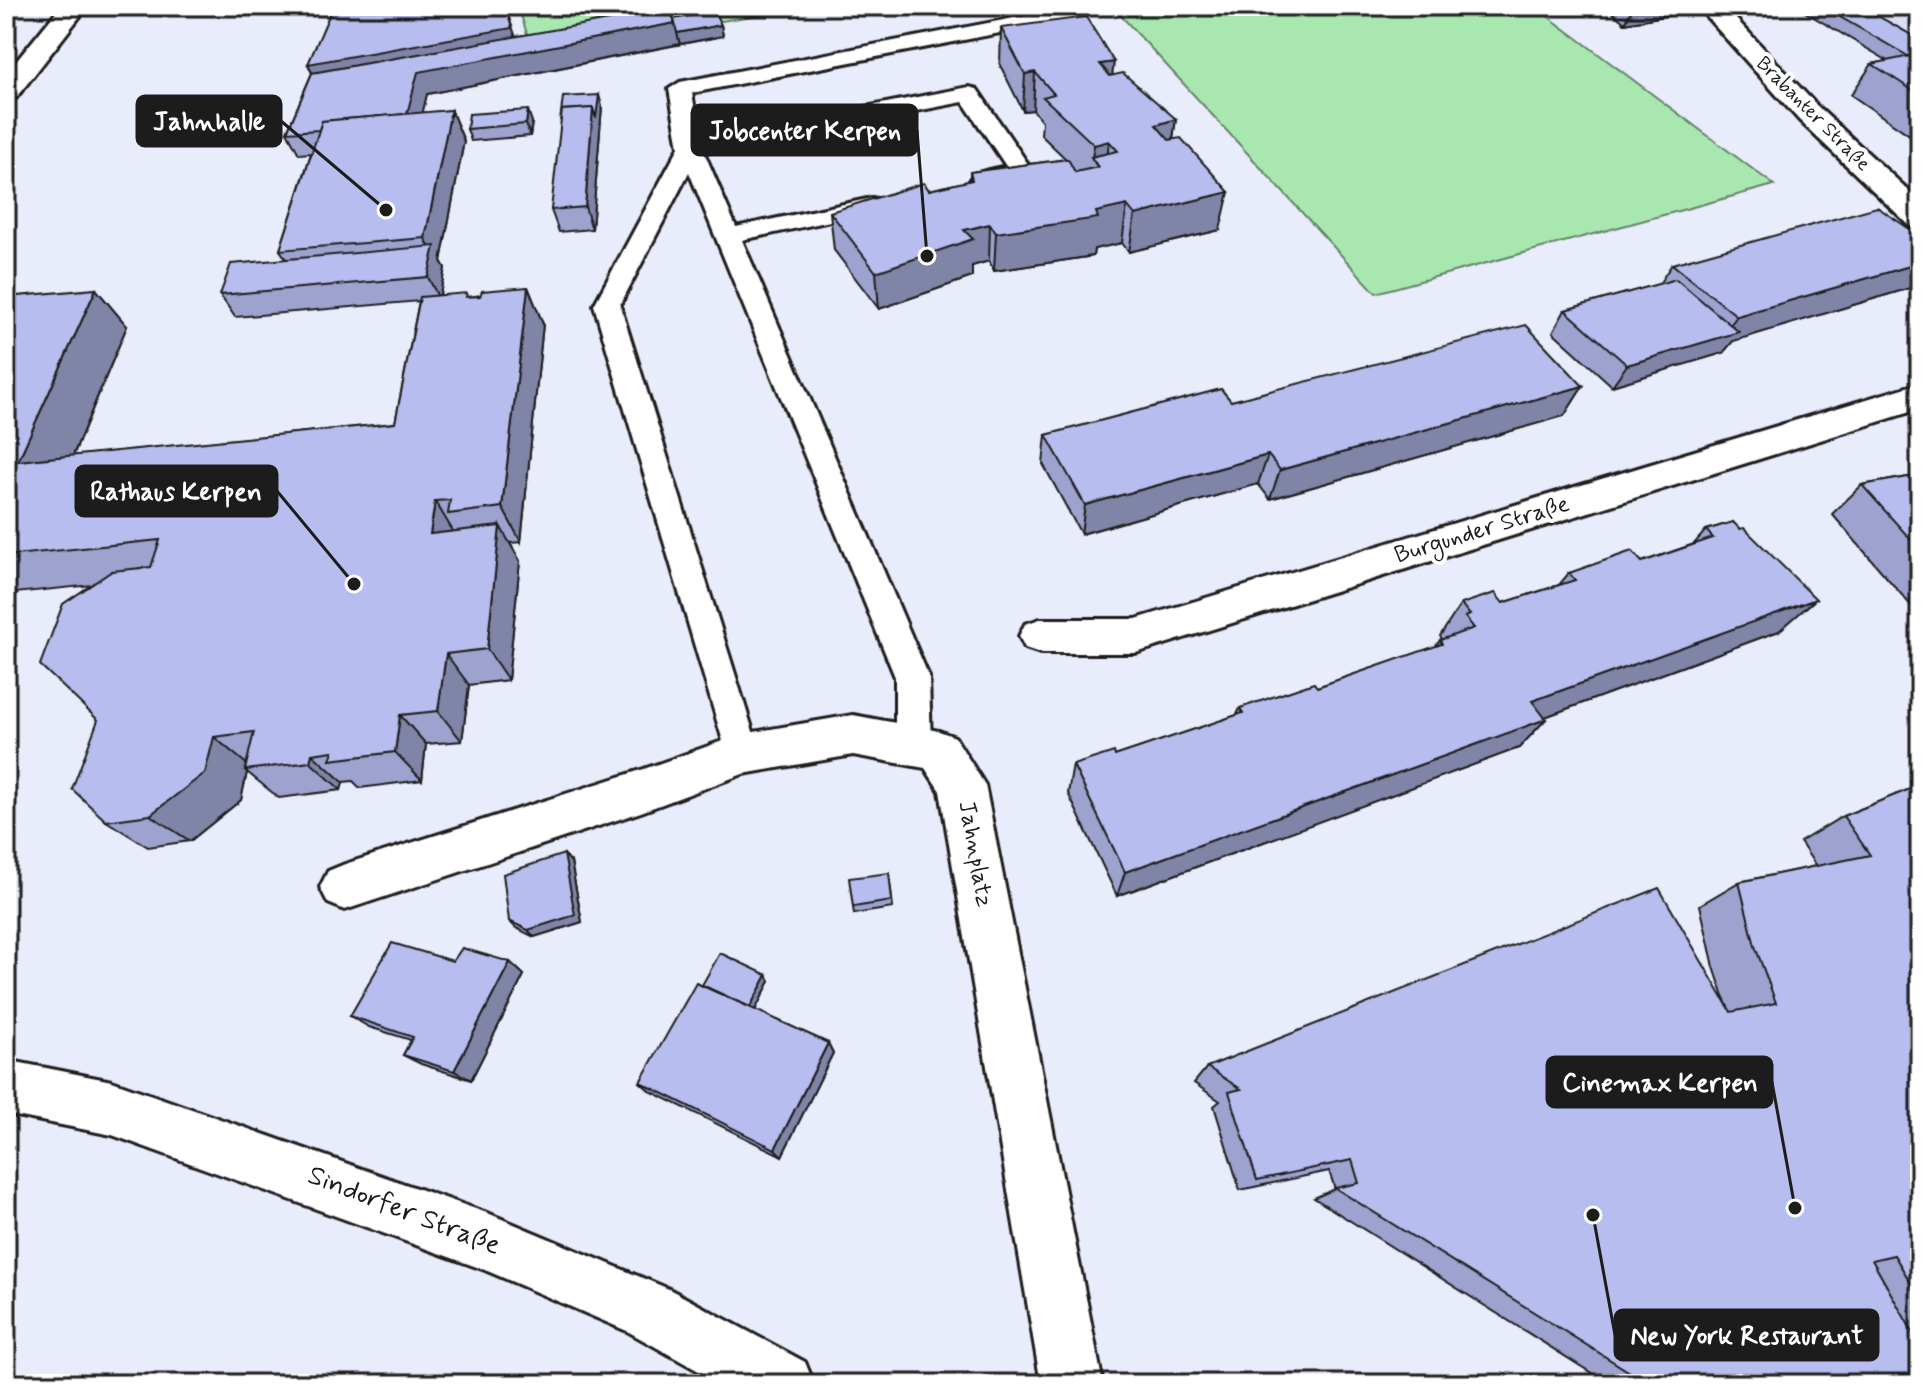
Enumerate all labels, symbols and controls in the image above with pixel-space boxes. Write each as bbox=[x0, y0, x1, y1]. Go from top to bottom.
street label: Brabanter Straße bbox=[1750, 51, 1876, 177]
callout: Jahnhalle bbox=[137, 96, 281, 146]
callout: Jobcenter Kerpen bbox=[692, 105, 917, 155]
text: Jahnhalle bbox=[153, 106, 265, 140]
text: Jobcenter Kerpen bbox=[709, 115, 901, 149]
callout: Rathaus Kerpen bbox=[76, 466, 277, 516]
text: Rathaus Kerpen bbox=[90, 476, 262, 510]
street label: Burgunder Straße bbox=[1391, 489, 1574, 573]
street label: Jahnplatz bbox=[950, 798, 1000, 910]
callout: Cinemax Kerpen bbox=[1547, 1057, 1772, 1107]
text: Cinemax Kerpen bbox=[1562, 1067, 1758, 1101]
street label: Sindorfer Straße bbox=[302, 1157, 506, 1265]
callout: New York Restaurant bbox=[1615, 1310, 1878, 1360]
text: New York Restaurant bbox=[1630, 1320, 1864, 1354]

